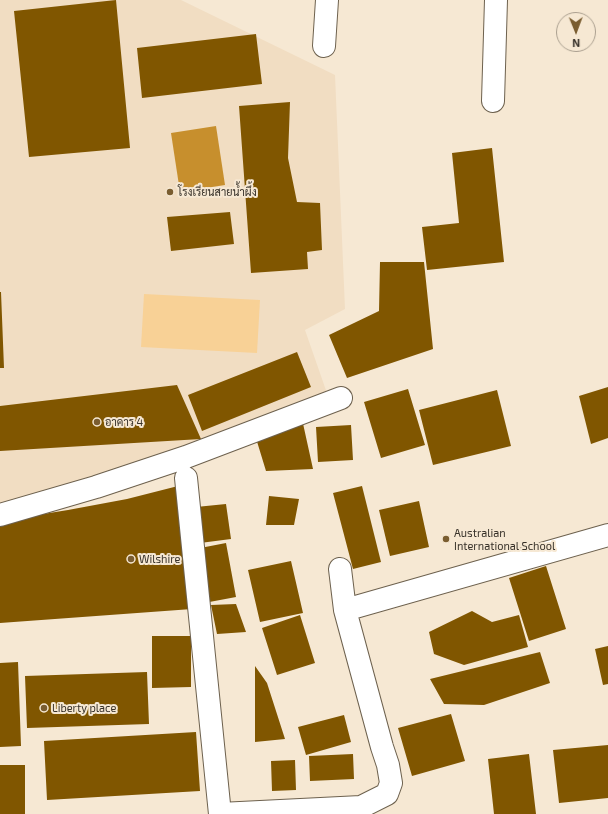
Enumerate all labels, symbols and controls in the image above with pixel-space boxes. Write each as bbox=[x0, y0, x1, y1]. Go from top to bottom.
north arrow bbox=[556, 12, 596, 52]
text: N bbox=[572, 37, 580, 50]
place label: โรงเรียนสายน้ำผึ้ง bbox=[178, 185, 257, 199]
marker: โรงเรียนสายน้ำผึ้ง bbox=[165, 187, 175, 197]
place label: อาคาร 4 bbox=[105, 415, 143, 429]
marker: อาคาร 4 bbox=[92, 417, 102, 427]
place label: Australian International School bbox=[454, 526, 555, 552]
marker: Australian International School bbox=[441, 534, 451, 544]
place label: Wilshire bbox=[139, 552, 180, 566]
marker: Wilshire bbox=[126, 554, 136, 564]
place label: Liberty place bbox=[52, 701, 116, 715]
marker: Liberty place bbox=[39, 703, 49, 713]

